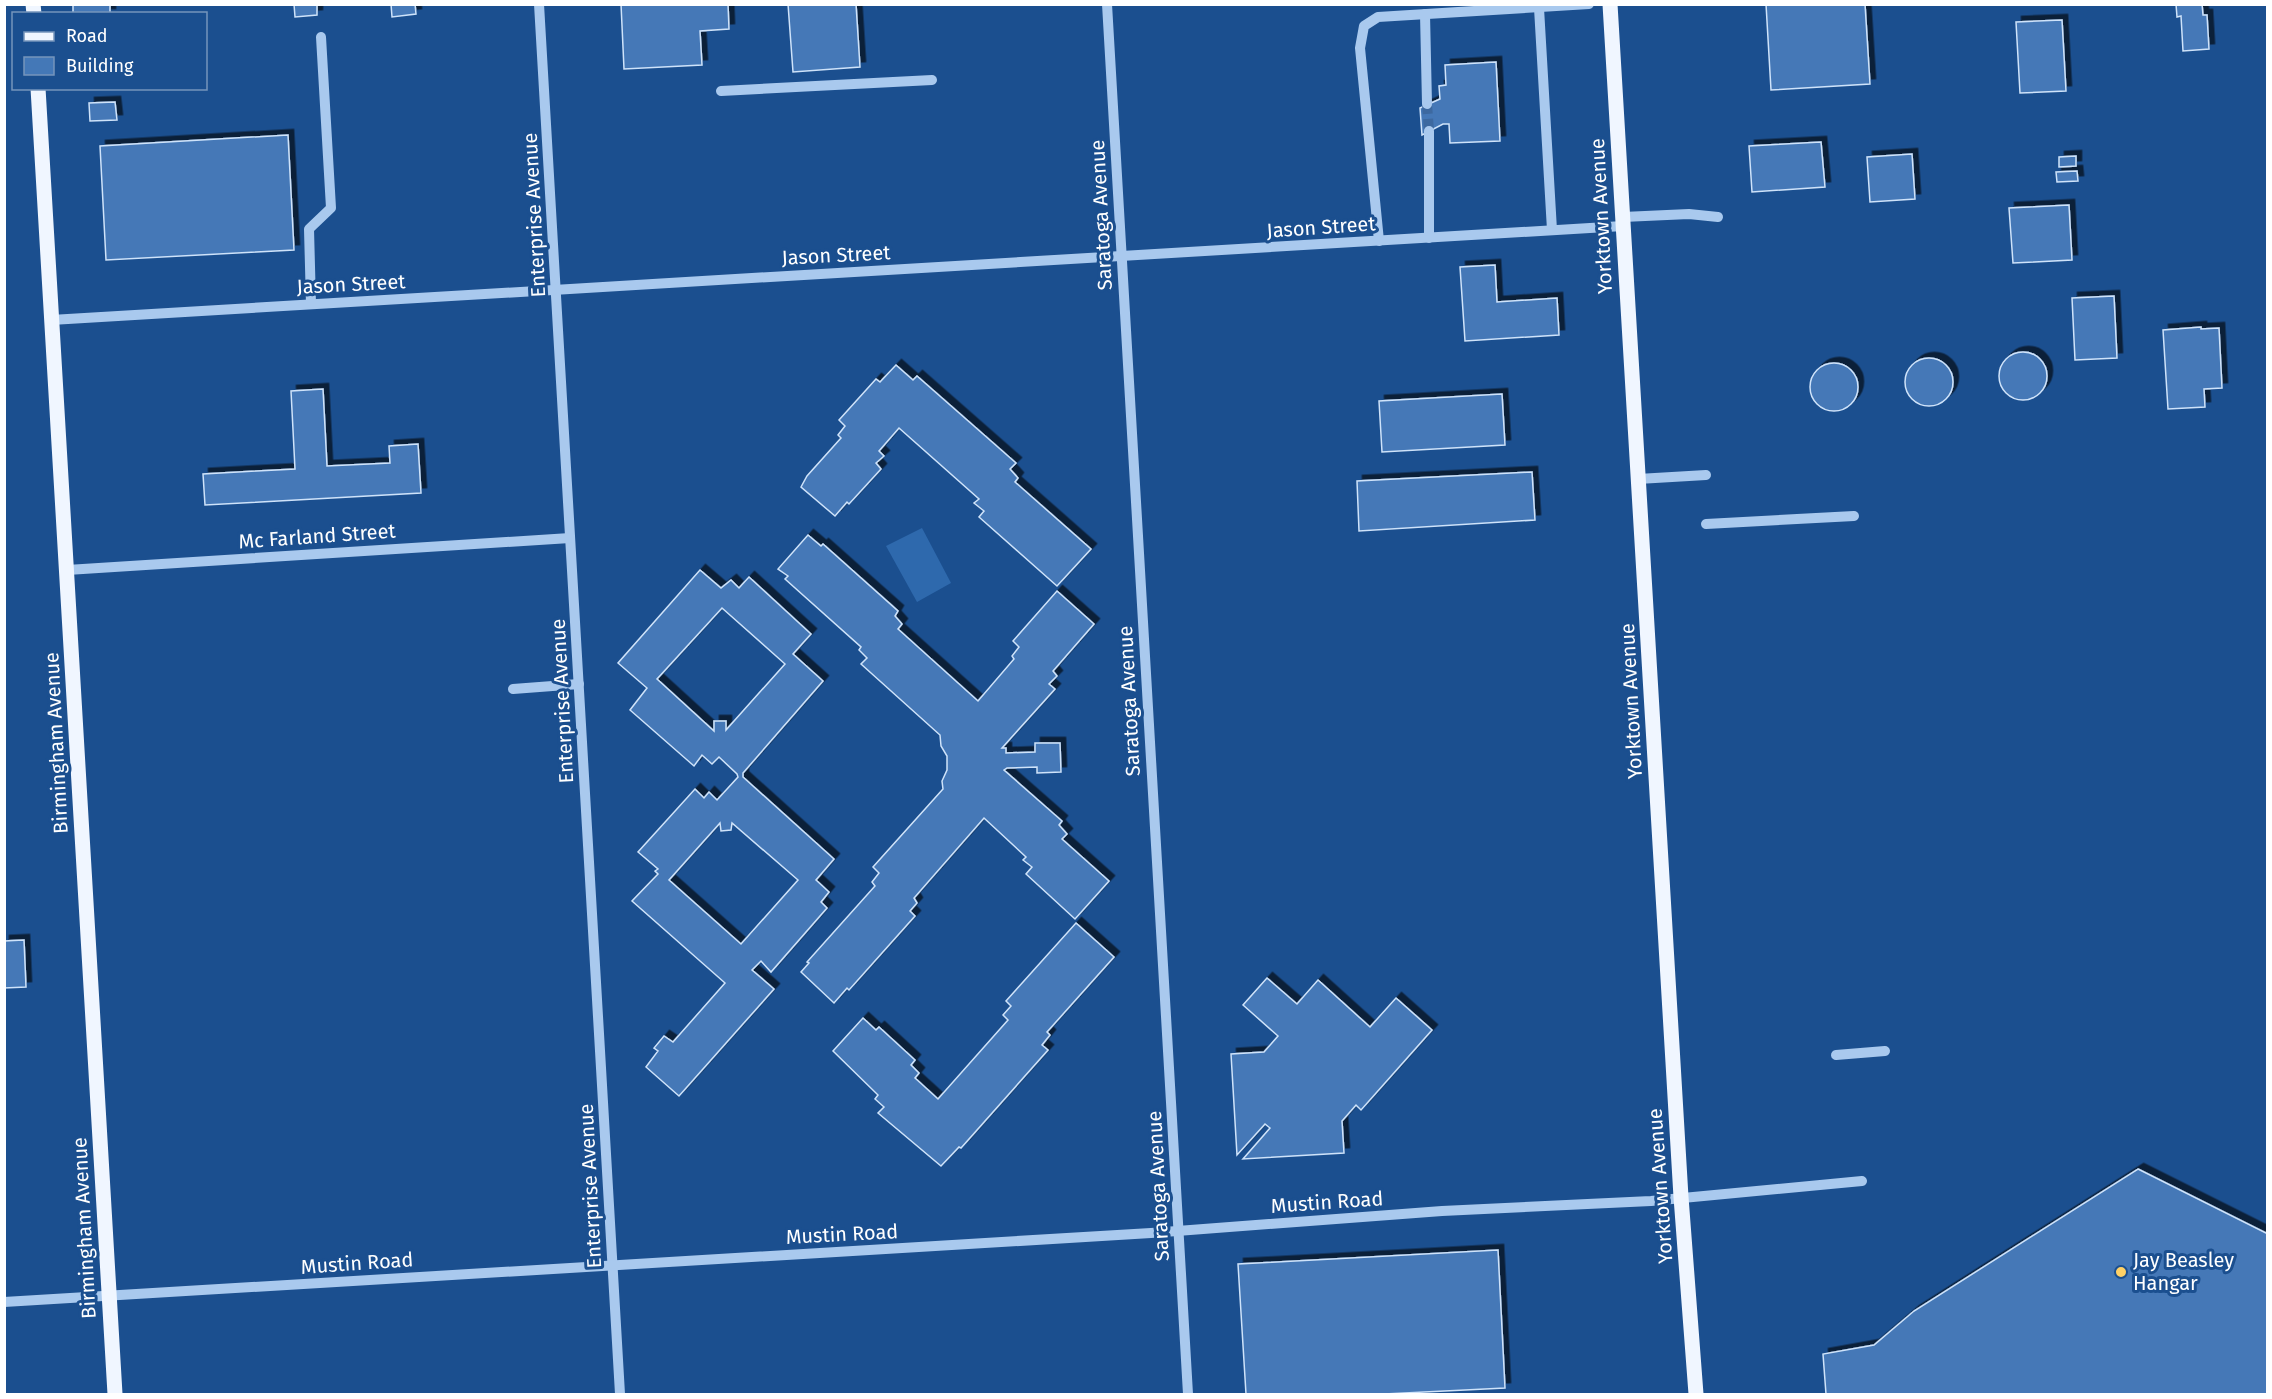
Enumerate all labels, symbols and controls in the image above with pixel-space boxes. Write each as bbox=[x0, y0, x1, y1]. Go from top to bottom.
legend bbox=[12, 12, 207, 90]
text: Road bbox=[66, 25, 108, 47]
text: Building bbox=[66, 55, 134, 77]
street label: Enterprise Avenue bbox=[518, 132, 550, 298]
street label: Yorktown Avenue bbox=[1585, 138, 1617, 294]
street label: Saratoga Avenue bbox=[1085, 139, 1117, 291]
street label: Jason Street bbox=[1266, 211, 1377, 243]
street label: Jason Street bbox=[781, 240, 892, 270]
street label: Jason Street bbox=[296, 269, 407, 299]
street label: Mc Farland Street bbox=[238, 518, 397, 553]
street label: Enterprise Avenue bbox=[546, 618, 578, 784]
street label: Yorktown Avenue bbox=[1615, 623, 1647, 779]
street label: Saratoga Avenue bbox=[1113, 625, 1145, 777]
street label: Birmingham Avenue bbox=[39, 652, 73, 834]
street label: Enterprise Avenue bbox=[574, 1103, 606, 1269]
street label: Yorktown Avenue bbox=[1643, 1107, 1677, 1265]
street label: Saratoga Avenue bbox=[1142, 1110, 1174, 1262]
street label: Birmingham Avenue bbox=[67, 1137, 101, 1319]
street label: Mustin Road bbox=[1270, 1186, 1384, 1218]
street label: Mustin Road bbox=[785, 1219, 899, 1249]
street label: Mustin Road bbox=[300, 1247, 414, 1279]
place label: Jay Beasley Hangar bbox=[2133, 1248, 2234, 1295]
marker: Jay Beasley Hangar bbox=[2114, 1265, 2128, 1279]

